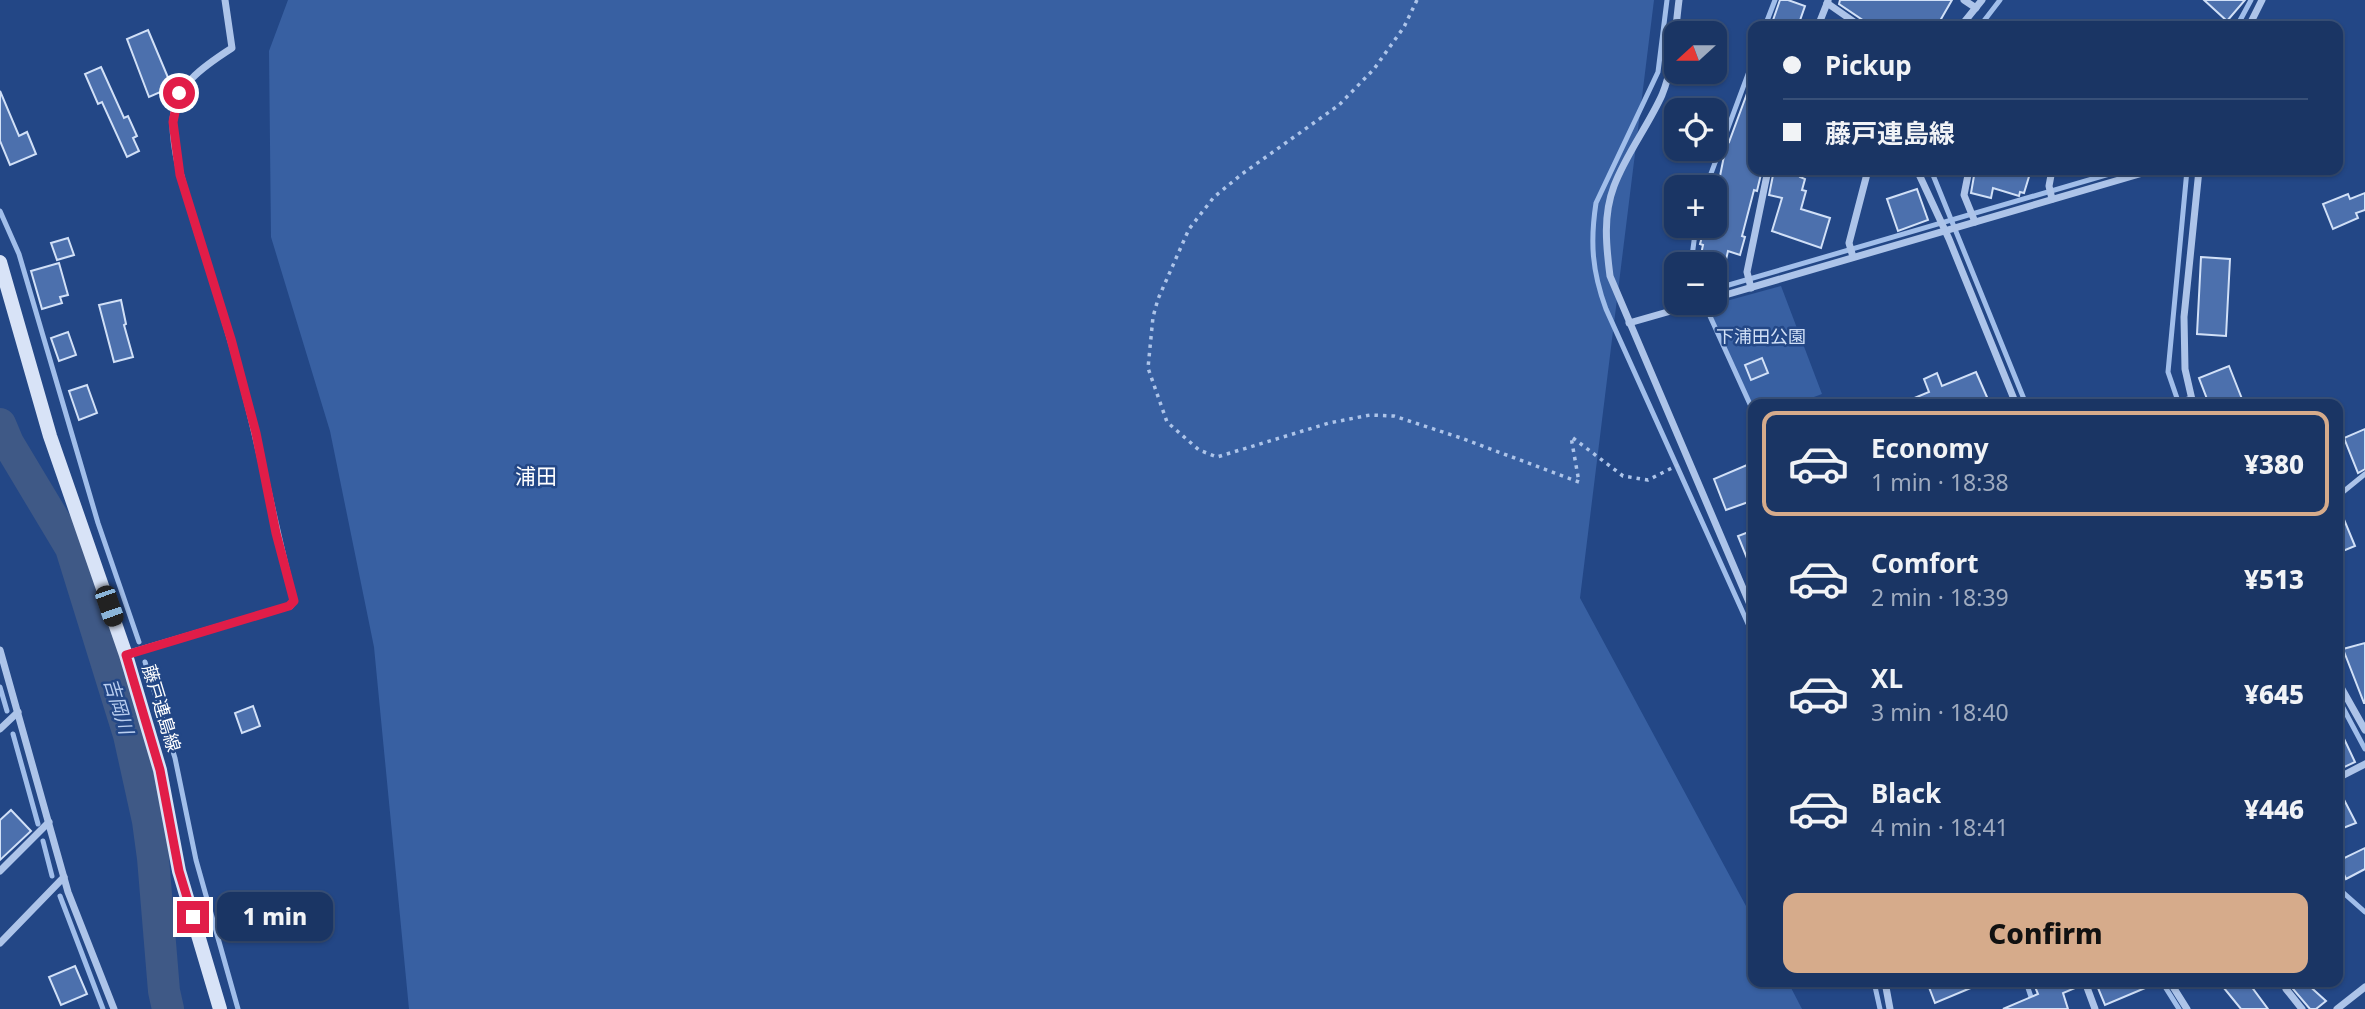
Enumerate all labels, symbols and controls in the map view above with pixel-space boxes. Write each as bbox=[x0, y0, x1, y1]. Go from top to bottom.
north arrow bbox=[1664, 21, 1727, 84]
map controls bbox=[1664, 21, 1727, 315]
text: Pickup bbox=[1825, 47, 1912, 83]
route start bbox=[163, 77, 195, 109]
button: locate bbox=[1664, 98, 1727, 161]
text: 藤戸連島線 bbox=[1825, 115, 1955, 151]
button: + bbox=[1664, 175, 1727, 238]
button: − bbox=[1664, 252, 1727, 315]
park label: 下浦田公園 bbox=[1716, 324, 1806, 348]
text: Economy bbox=[1871, 430, 1989, 466]
icon: car bbox=[1787, 432, 1850, 495]
text: ¥380 bbox=[2244, 446, 2304, 482]
district label: 浦田 bbox=[515, 462, 557, 490]
text: 1 min · 18:38 bbox=[1871, 466, 2009, 498]
text: Comfort bbox=[1871, 545, 1979, 581]
icon: car bbox=[1787, 547, 1850, 610]
text: ¥513 bbox=[2244, 561, 2304, 597]
text: 2 min · 18:39 bbox=[1871, 581, 2009, 613]
car bbox=[93, 583, 126, 629]
text: XL bbox=[1871, 660, 1903, 696]
street label: 藤戸連島線 bbox=[137, 661, 187, 755]
icon: car bbox=[1787, 662, 1850, 725]
water label: 吉岡川 bbox=[98, 675, 140, 739]
text: ¥645 bbox=[2244, 676, 2304, 712]
text: 3 min · 18:40 bbox=[1871, 696, 2009, 728]
text: Black bbox=[1871, 775, 1941, 811]
icon: car bbox=[1787, 777, 1850, 840]
text: ¥446 bbox=[2244, 791, 2304, 827]
text: 4 min · 18:41 bbox=[1871, 811, 2009, 843]
callout: 1 min bbox=[218, 892, 333, 942]
button: Confirm bbox=[1783, 893, 2308, 973]
text: 1 min bbox=[243, 900, 307, 932]
route end bbox=[177, 901, 209, 933]

